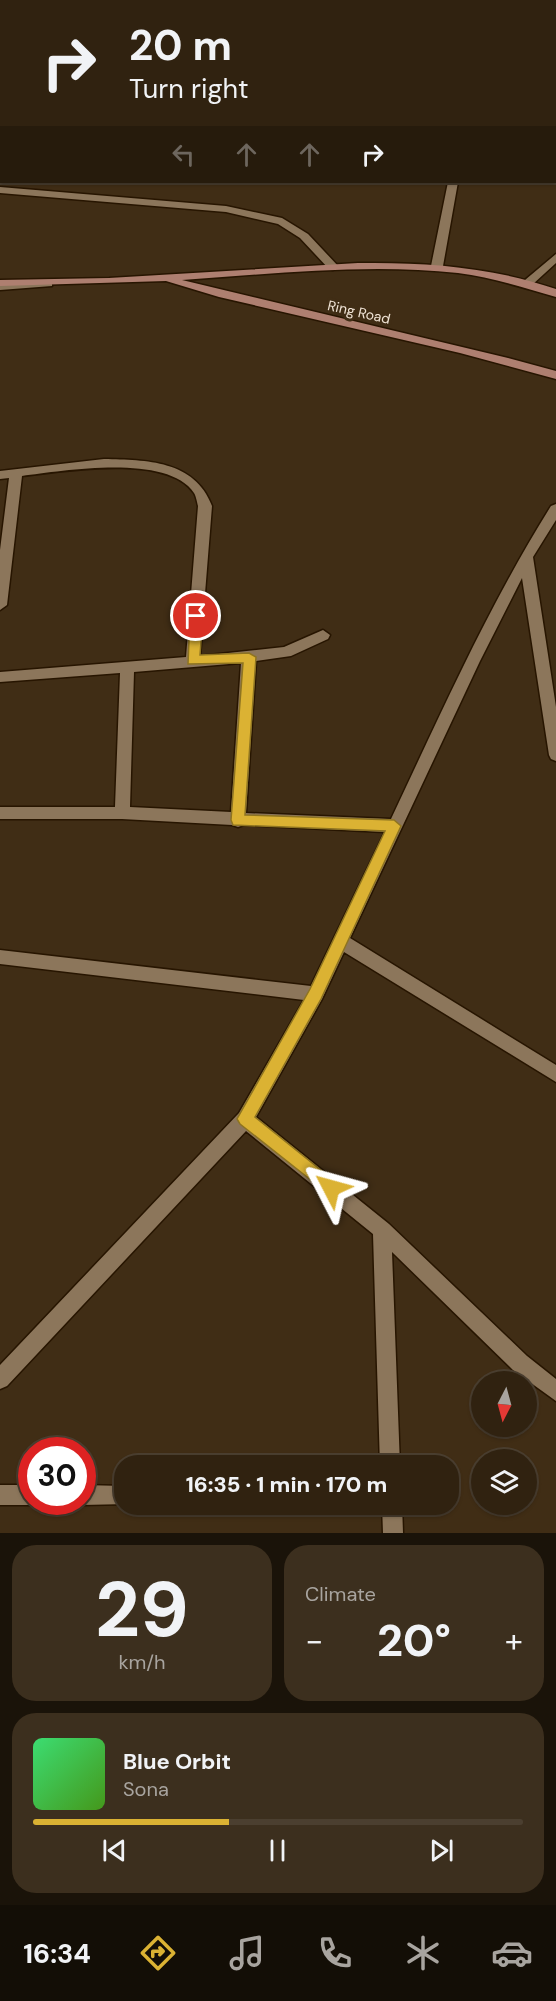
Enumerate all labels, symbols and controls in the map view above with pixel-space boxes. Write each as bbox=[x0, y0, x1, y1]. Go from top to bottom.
text: 20 m bbox=[129, 18, 232, 73]
icon: right bbox=[30, 24, 108, 102]
text: Turn right bbox=[129, 71, 249, 106]
icon: left bbox=[167, 138, 200, 171]
icon: ahead bbox=[230, 138, 263, 171]
icon: ahead bbox=[293, 138, 326, 171]
icon: right bbox=[356, 138, 389, 171]
street label: Ring Road bbox=[326, 296, 392, 328]
pin bbox=[170, 590, 221, 641]
icon: arrive bbox=[179, 599, 212, 632]
position arrow bbox=[299, 1156, 363, 1220]
north arrow bbox=[471, 1371, 537, 1437]
map controls bbox=[471, 1371, 537, 1515]
speed limit sign: 30 bbox=[18, 1437, 96, 1515]
button: layers bbox=[471, 1449, 537, 1515]
text: 16:35 · 1 min · 170 m bbox=[186, 1470, 387, 1499]
text: 29 bbox=[95, 1559, 189, 1660]
text: Climate bbox=[305, 1581, 376, 1607]
text: 20° bbox=[377, 1611, 451, 1670]
text: − bbox=[305, 1619, 323, 1662]
text: + bbox=[505, 1619, 523, 1662]
text: km/h bbox=[118, 1649, 166, 1675]
text: Blue Orbit bbox=[123, 1747, 231, 1776]
text: Sona bbox=[123, 1776, 169, 1802]
icon: previous bbox=[98, 1834, 131, 1867]
icon: pause bbox=[261, 1834, 294, 1867]
icon: next bbox=[425, 1834, 458, 1867]
icon: directions bbox=[137, 1932, 179, 1974]
icon: music bbox=[226, 1932, 268, 1974]
icon: phone bbox=[314, 1932, 356, 1974]
icon: climate bbox=[402, 1932, 444, 1974]
icon: car bbox=[491, 1932, 533, 1974]
text: 16:34 bbox=[23, 1936, 91, 1971]

